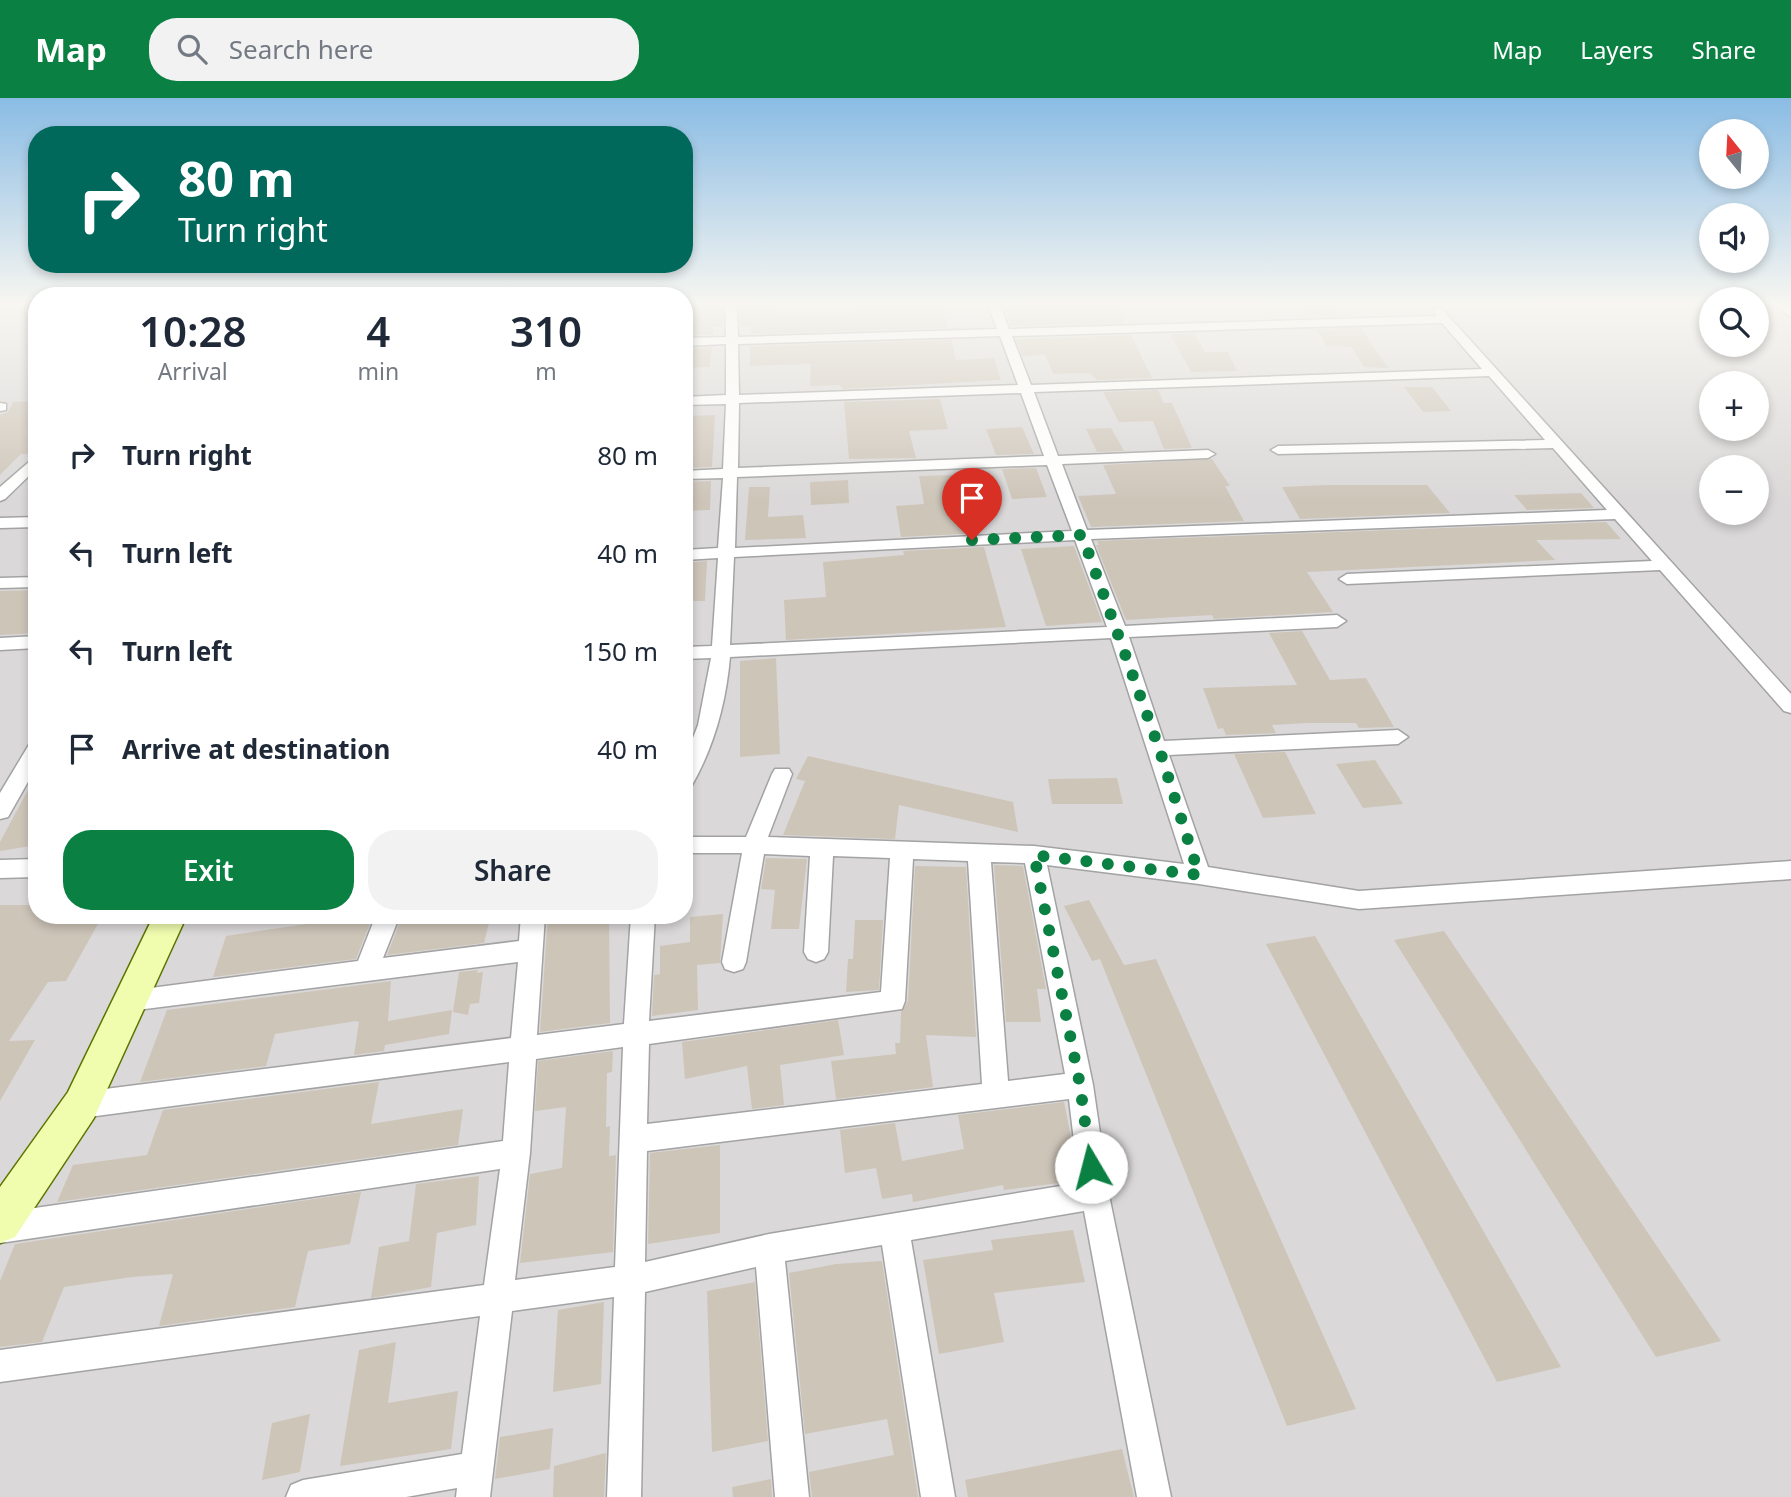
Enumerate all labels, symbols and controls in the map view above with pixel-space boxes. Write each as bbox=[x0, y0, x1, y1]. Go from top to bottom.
search box bbox=[149, 18, 639, 81]
text: Map bbox=[35, 27, 107, 72]
icon: search bbox=[173, 30, 211, 68]
text: Search here bbox=[229, 31, 373, 67]
text: Map bbox=[1492, 33, 1542, 66]
text: Layers bbox=[1580, 33, 1654, 66]
text: Share bbox=[1692, 33, 1756, 66]
north arrow bbox=[1699, 119, 1769, 189]
map controls bbox=[1699, 119, 1769, 525]
text: 80 m bbox=[178, 145, 295, 211]
icon: right bbox=[63, 154, 154, 245]
button: sound bbox=[1699, 203, 1769, 273]
text: Turn right bbox=[178, 208, 328, 251]
button: search bbox=[1699, 287, 1769, 357]
text: 10:28 bbox=[139, 302, 247, 359]
text: 4 bbox=[366, 302, 390, 359]
text: 310 bbox=[510, 302, 582, 359]
text: Arrival bbox=[158, 355, 228, 387]
text: min bbox=[357, 355, 399, 387]
text: m bbox=[535, 355, 557, 387]
button: + bbox=[1699, 371, 1769, 441]
icon: right bbox=[63, 436, 101, 474]
text: Turn right bbox=[122, 437, 252, 473]
text: 80 m bbox=[597, 437, 658, 473]
button: − bbox=[1699, 455, 1769, 525]
pin bbox=[942, 468, 1002, 540]
icon: arrive bbox=[953, 479, 991, 517]
icon: left bbox=[63, 534, 101, 572]
text: Turn left bbox=[122, 535, 233, 571]
text: 40 m bbox=[597, 535, 658, 571]
icon: left bbox=[63, 632, 101, 670]
text: Turn left bbox=[122, 633, 233, 669]
text: 150 m bbox=[582, 633, 658, 669]
icon: arrive bbox=[63, 730, 101, 768]
text: Arrive at destination bbox=[122, 731, 391, 767]
text: 40 m bbox=[597, 731, 658, 767]
button: Exit bbox=[63, 830, 354, 910]
button: Share bbox=[368, 830, 658, 910]
position arrow bbox=[1054, 1130, 1128, 1204]

